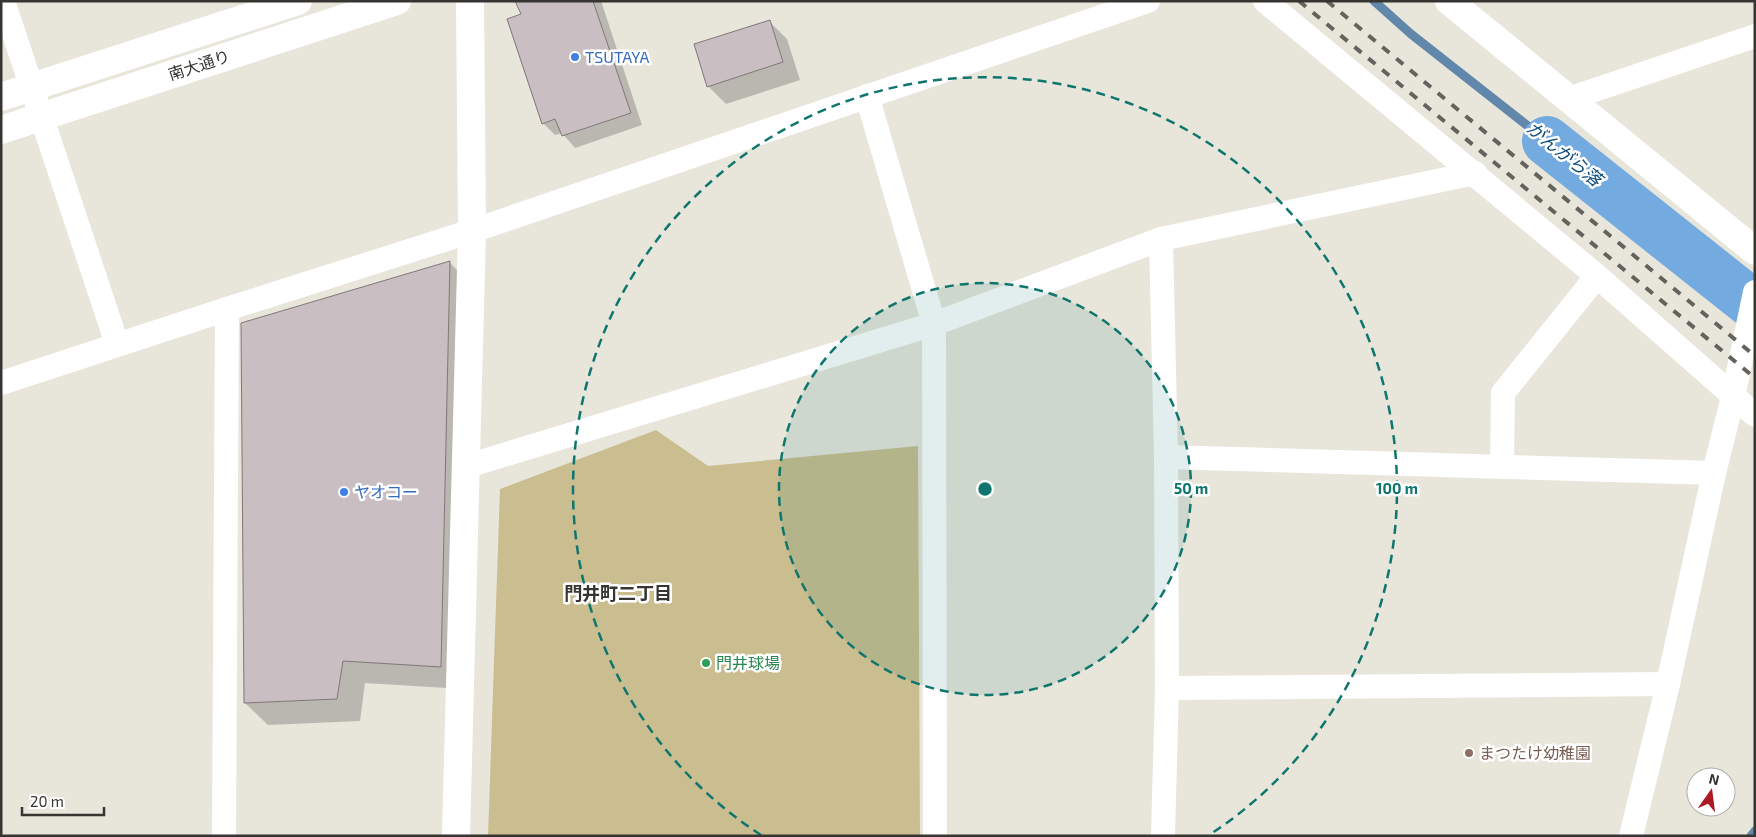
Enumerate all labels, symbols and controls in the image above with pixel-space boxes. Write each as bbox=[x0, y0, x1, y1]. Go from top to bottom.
street label: 南大通り bbox=[165, 46, 232, 83]
place label: TSUTAYA bbox=[585, 47, 650, 66]
marker: TSUTAYA bbox=[569, 51, 581, 63]
water label: がんがら落 bbox=[1523, 116, 1609, 192]
text: 50 m bbox=[1174, 479, 1208, 497]
text: 100 m bbox=[1376, 479, 1418, 497]
centre of rings bbox=[976, 480, 994, 498]
place label: ヤオコー bbox=[354, 482, 418, 501]
marker: ヤオコー bbox=[338, 486, 350, 498]
district label: 門井町二丁目 bbox=[564, 582, 672, 604]
place label: 門井球場 bbox=[716, 653, 780, 672]
marker: 門井球場 bbox=[700, 657, 712, 669]
place label: まつたけ幼稚園 bbox=[1479, 743, 1591, 762]
marker: まつたけ幼稚園 bbox=[1463, 747, 1475, 759]
north arrow bbox=[1686, 767, 1736, 817]
text: N bbox=[1707, 769, 1721, 788]
scale bar bbox=[22, 784, 105, 816]
text: 20 m bbox=[30, 792, 64, 810]

